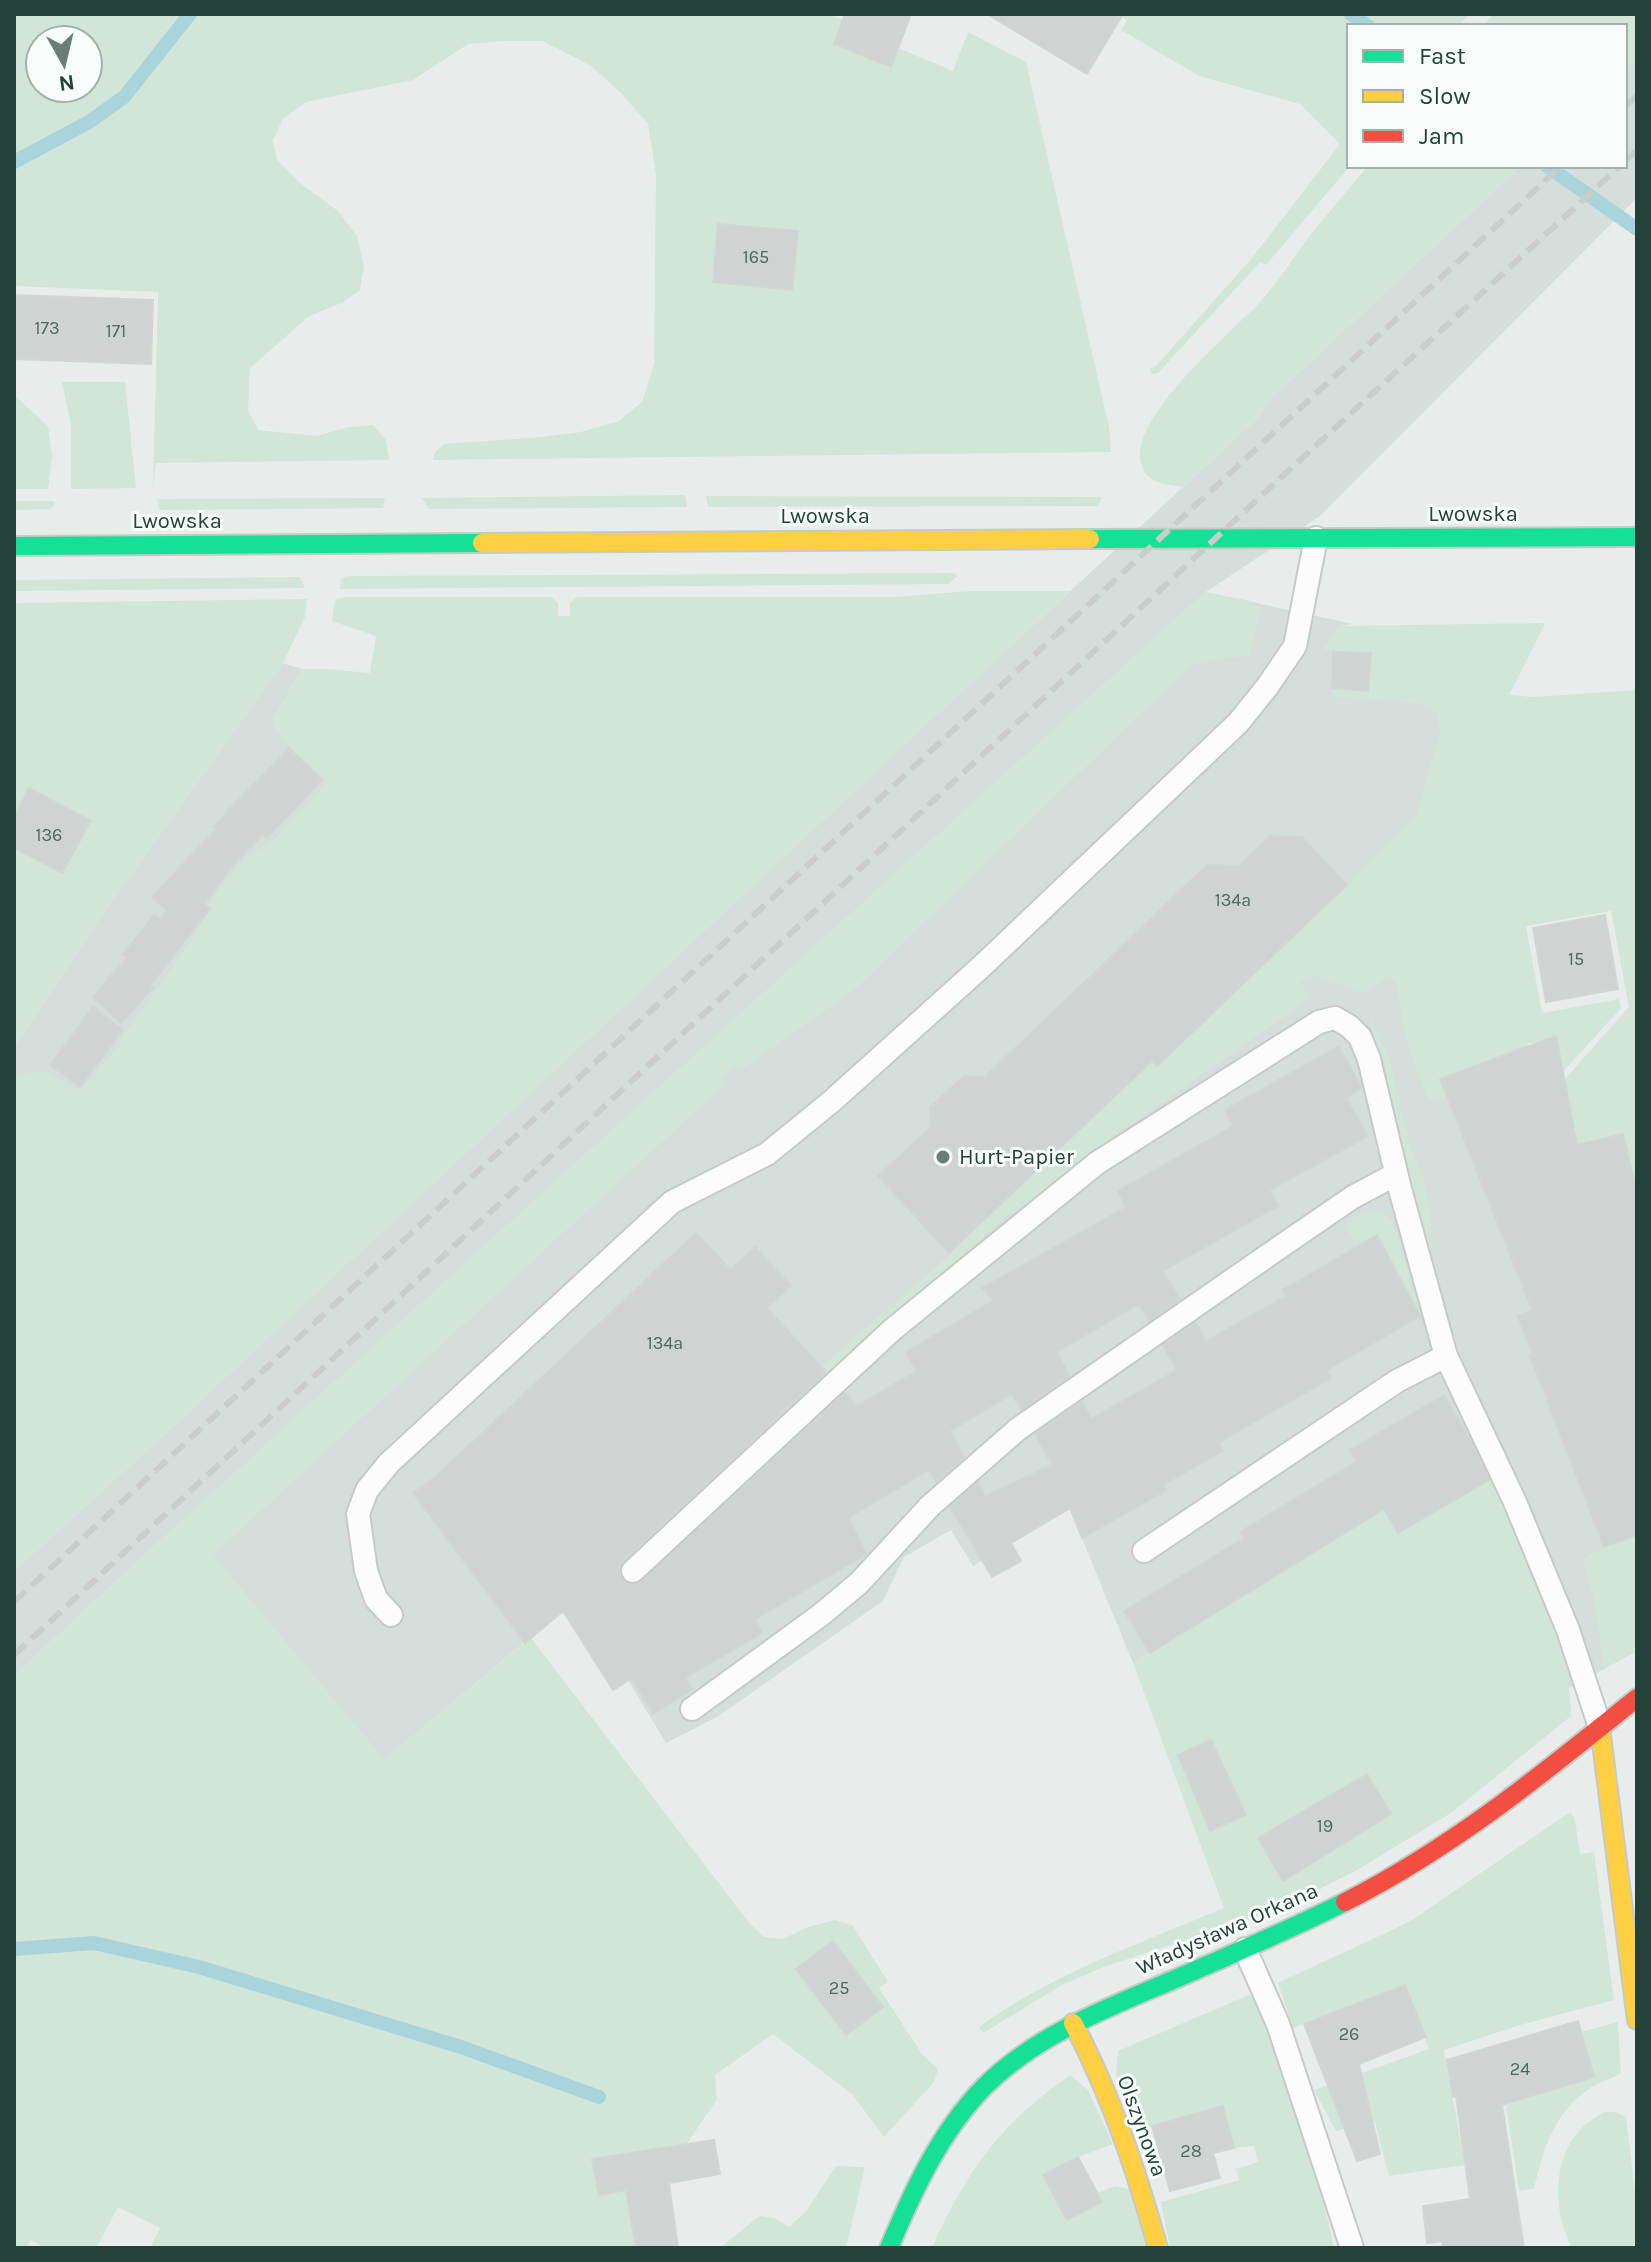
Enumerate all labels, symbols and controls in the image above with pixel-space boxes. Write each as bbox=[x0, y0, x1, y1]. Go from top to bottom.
north arrow bbox=[24, 24, 104, 104]
legend bbox=[1347, 24, 1627, 168]
text: Fast bbox=[1419, 42, 1466, 70]
text: N bbox=[57, 69, 76, 97]
text: Slow bbox=[1419, 82, 1471, 110]
text: Jam bbox=[1419, 122, 1464, 150]
house number: 165 bbox=[743, 246, 769, 268]
house number: 173 bbox=[34, 317, 60, 339]
house number: 171 bbox=[106, 320, 126, 342]
street label: Lwowska bbox=[1428, 501, 1518, 527]
street label: Lwowska bbox=[780, 503, 870, 529]
street label: Lwowska bbox=[132, 508, 222, 534]
house number: 136 bbox=[36, 824, 62, 846]
house number: 134a bbox=[1215, 889, 1251, 911]
house number: 15 bbox=[1568, 948, 1584, 970]
place label: Hurt-Papier bbox=[959, 1144, 1074, 1170]
marker: Hurt-Papier bbox=[934, 1148, 952, 1166]
house number: 134a bbox=[647, 1332, 683, 1354]
house number: 19 bbox=[1317, 1815, 1333, 1837]
street label: Władysława Orkana bbox=[1132, 1877, 1322, 1981]
house number: 25 bbox=[829, 1977, 849, 1999]
house number: 26 bbox=[1339, 2023, 1359, 2045]
house number: 24 bbox=[1510, 2058, 1530, 2080]
street label: Olszynowa bbox=[1112, 2072, 1172, 2180]
house number: 28 bbox=[1180, 2140, 1202, 2162]

